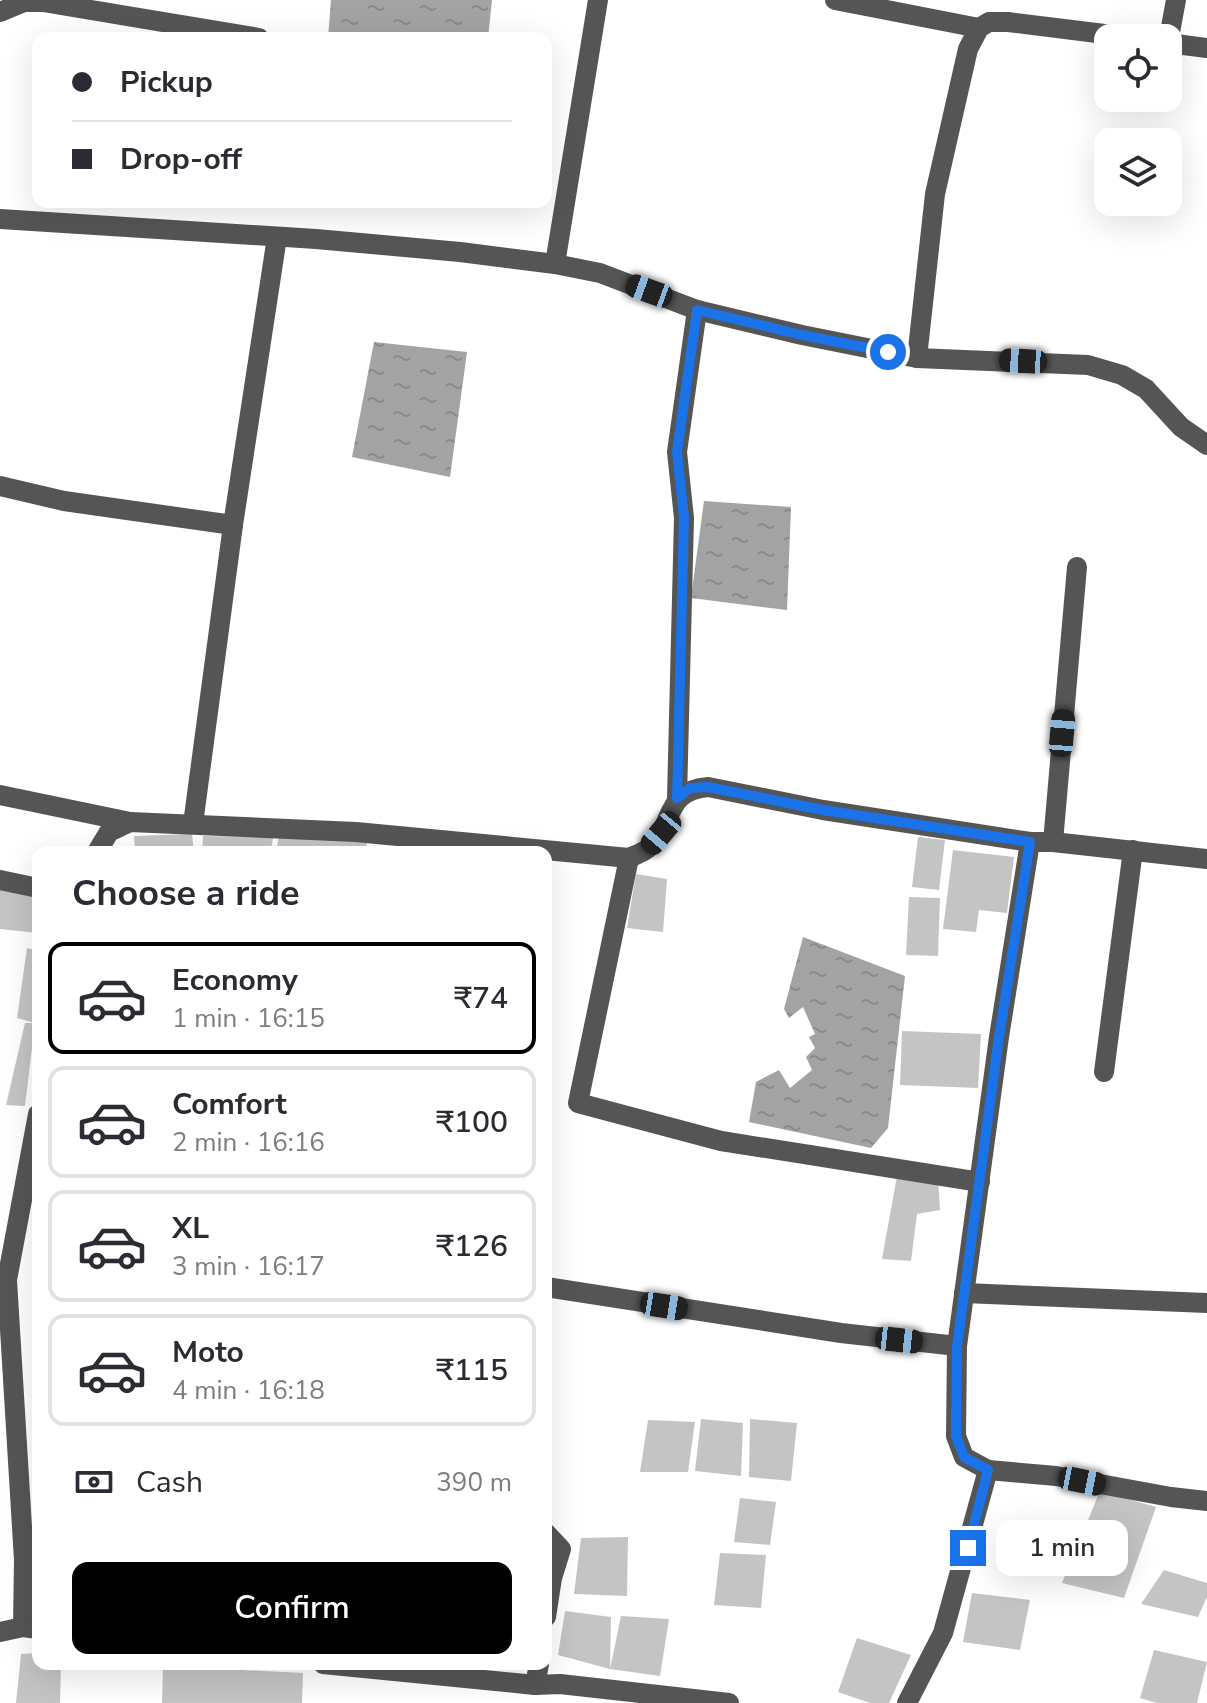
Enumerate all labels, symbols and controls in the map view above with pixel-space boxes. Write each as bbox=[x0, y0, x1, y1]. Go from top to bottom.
map controls bbox=[1094, 24, 1182, 216]
button: locate bbox=[1094, 24, 1182, 112]
text: Pickup bbox=[120, 62, 213, 103]
button: layers bbox=[1094, 128, 1182, 216]
text: Drop-off bbox=[120, 139, 242, 180]
car bbox=[622, 272, 676, 310]
route start bbox=[870, 334, 906, 370]
car bbox=[998, 348, 1048, 374]
car bbox=[1048, 708, 1076, 758]
car bbox=[636, 807, 686, 859]
text: Choose a ride bbox=[72, 869, 300, 918]
text: Economy bbox=[172, 960, 298, 1001]
icon: car bbox=[76, 962, 148, 1034]
text: ₹74 bbox=[454, 978, 508, 1019]
text: 1 min · 16:15 bbox=[172, 1001, 325, 1036]
text: Comfort bbox=[172, 1084, 287, 1125]
icon: car bbox=[76, 1086, 148, 1158]
text: ₹100 bbox=[436, 1102, 508, 1143]
text: 2 min · 16:16 bbox=[172, 1125, 325, 1160]
text: XL bbox=[172, 1208, 209, 1249]
icon: car bbox=[76, 1210, 148, 1282]
text: ₹126 bbox=[436, 1226, 508, 1267]
text: 3 min · 16:17 bbox=[172, 1249, 325, 1284]
car bbox=[638, 1290, 690, 1322]
car bbox=[874, 1326, 924, 1354]
text: Moto bbox=[172, 1332, 244, 1373]
icon: car bbox=[76, 1334, 148, 1406]
text: ₹115 bbox=[436, 1350, 508, 1391]
text: 4 min · 16:18 bbox=[172, 1373, 325, 1408]
icon: cash bbox=[72, 1460, 116, 1504]
text: Cash bbox=[136, 1462, 203, 1503]
text: 390 m bbox=[436, 1465, 512, 1500]
car bbox=[1056, 1465, 1108, 1497]
callout: 1 min bbox=[996, 1520, 1128, 1576]
route end bbox=[950, 1530, 986, 1566]
text: 1 min bbox=[1029, 1530, 1095, 1565]
button: Confirm bbox=[72, 1562, 512, 1654]

